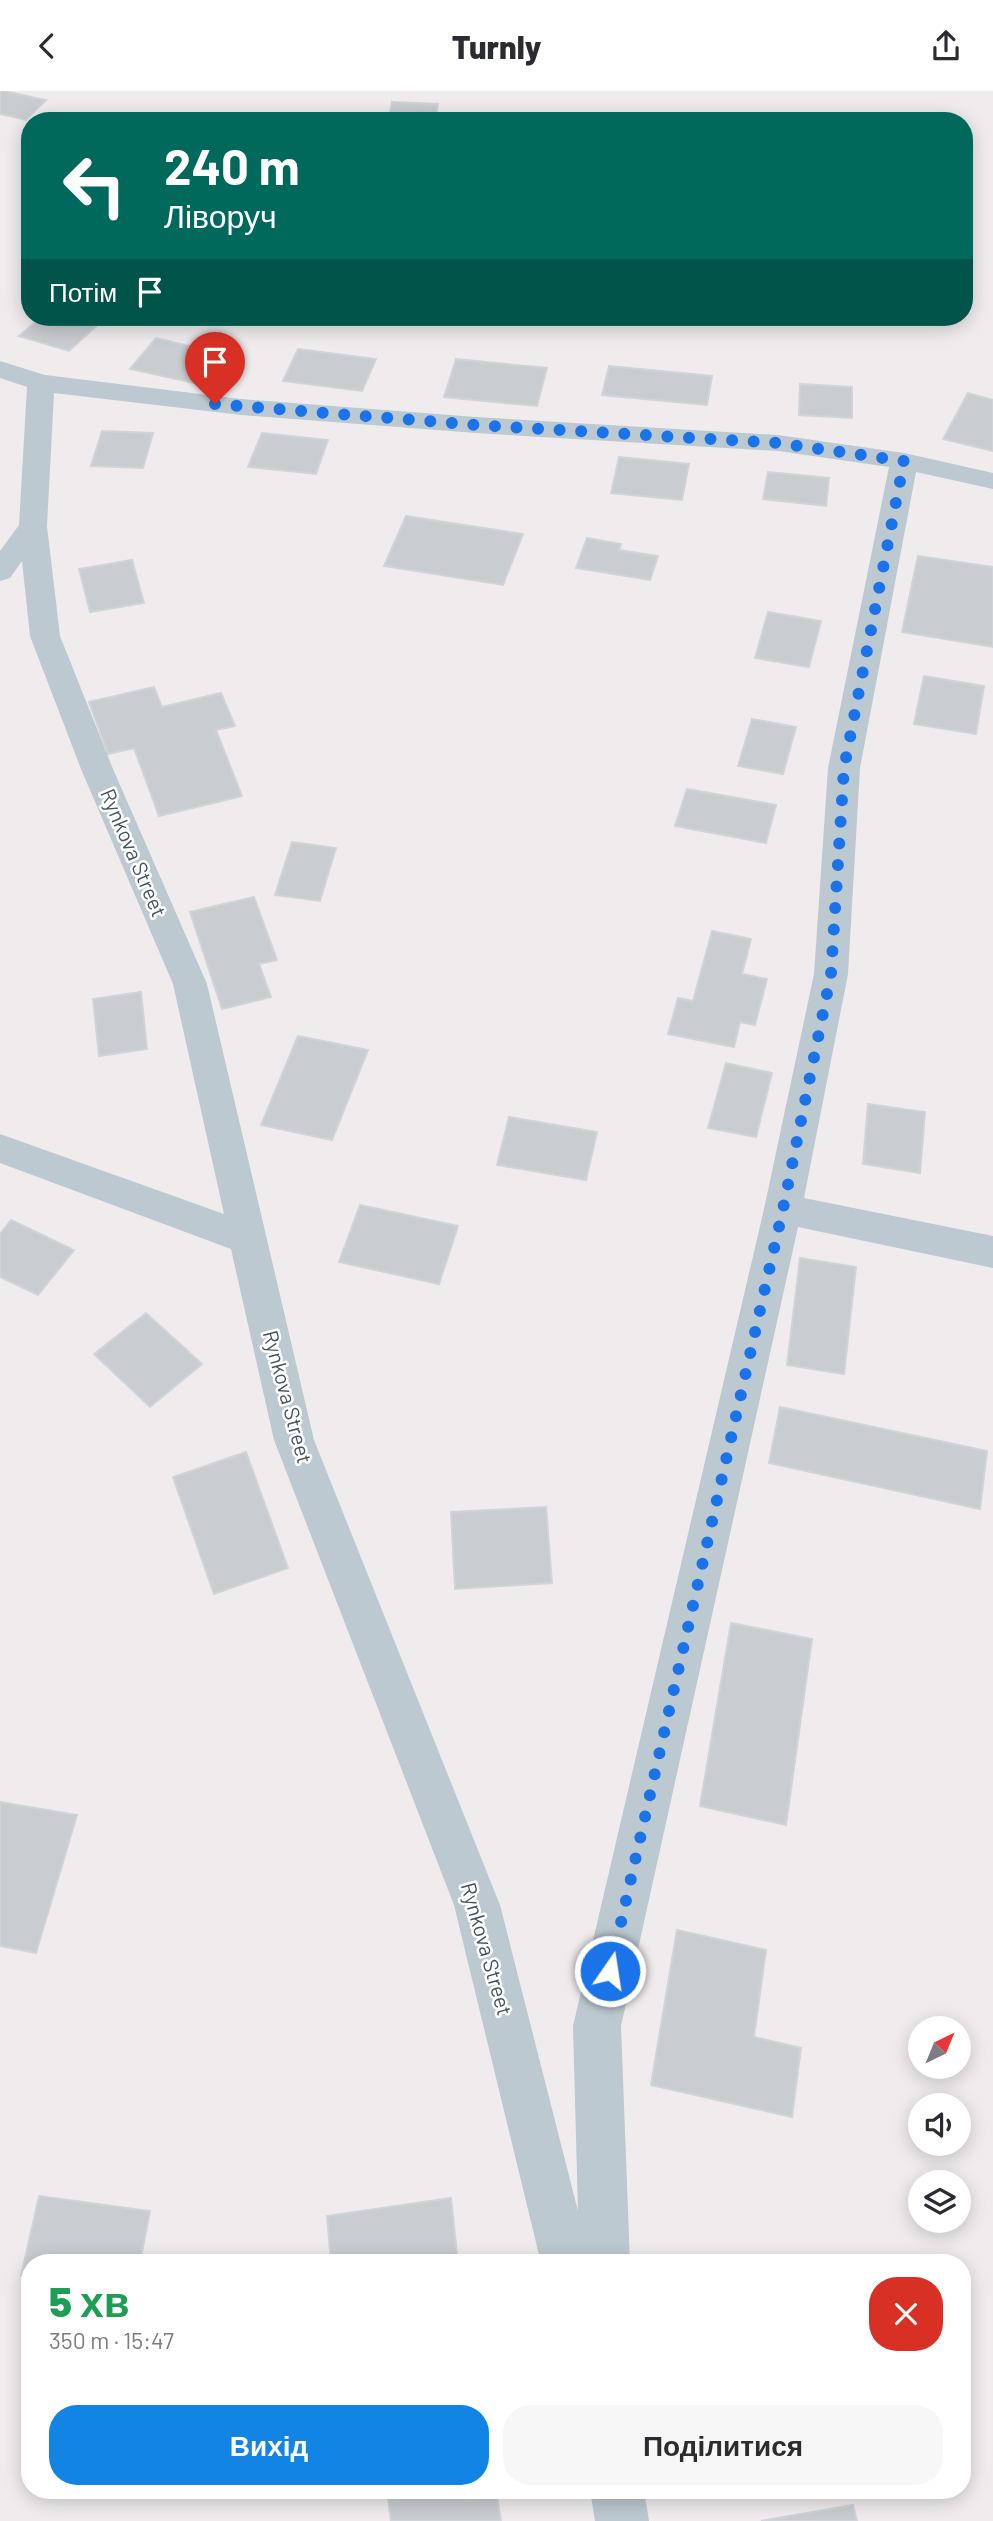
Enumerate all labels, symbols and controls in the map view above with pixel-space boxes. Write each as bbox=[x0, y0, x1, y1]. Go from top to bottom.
icon: back bbox=[28, 27, 66, 65]
text: Turnly bbox=[452, 27, 541, 65]
icon: share bbox=[927, 27, 965, 65]
text: 240 m bbox=[164, 136, 300, 195]
icon: left bbox=[49, 140, 140, 231]
text: Ліворуч bbox=[164, 196, 277, 234]
icon: arrive bbox=[131, 273, 169, 311]
text: Потім bbox=[49, 276, 117, 307]
pin bbox=[185, 332, 245, 404]
icon: arrive bbox=[196, 343, 234, 381]
street label: Rynkova Street bbox=[96, 784, 173, 920]
street label: Rynkova Street bbox=[259, 1327, 318, 1466]
street label: Rynkova Street bbox=[457, 1879, 518, 2018]
position arrow bbox=[573, 1934, 647, 2008]
north arrow bbox=[908, 2016, 971, 2079]
map controls bbox=[908, 2016, 971, 2233]
button: sound bbox=[908, 2093, 971, 2156]
button: layers bbox=[908, 2170, 971, 2233]
text: 5 хв bbox=[49, 2275, 130, 2325]
button: close bbox=[869, 2277, 943, 2351]
text: 350 m · 15:47 bbox=[49, 2326, 174, 2354]
button: Вихід bbox=[49, 2405, 489, 2485]
button: Поділитися bbox=[503, 2405, 943, 2485]

